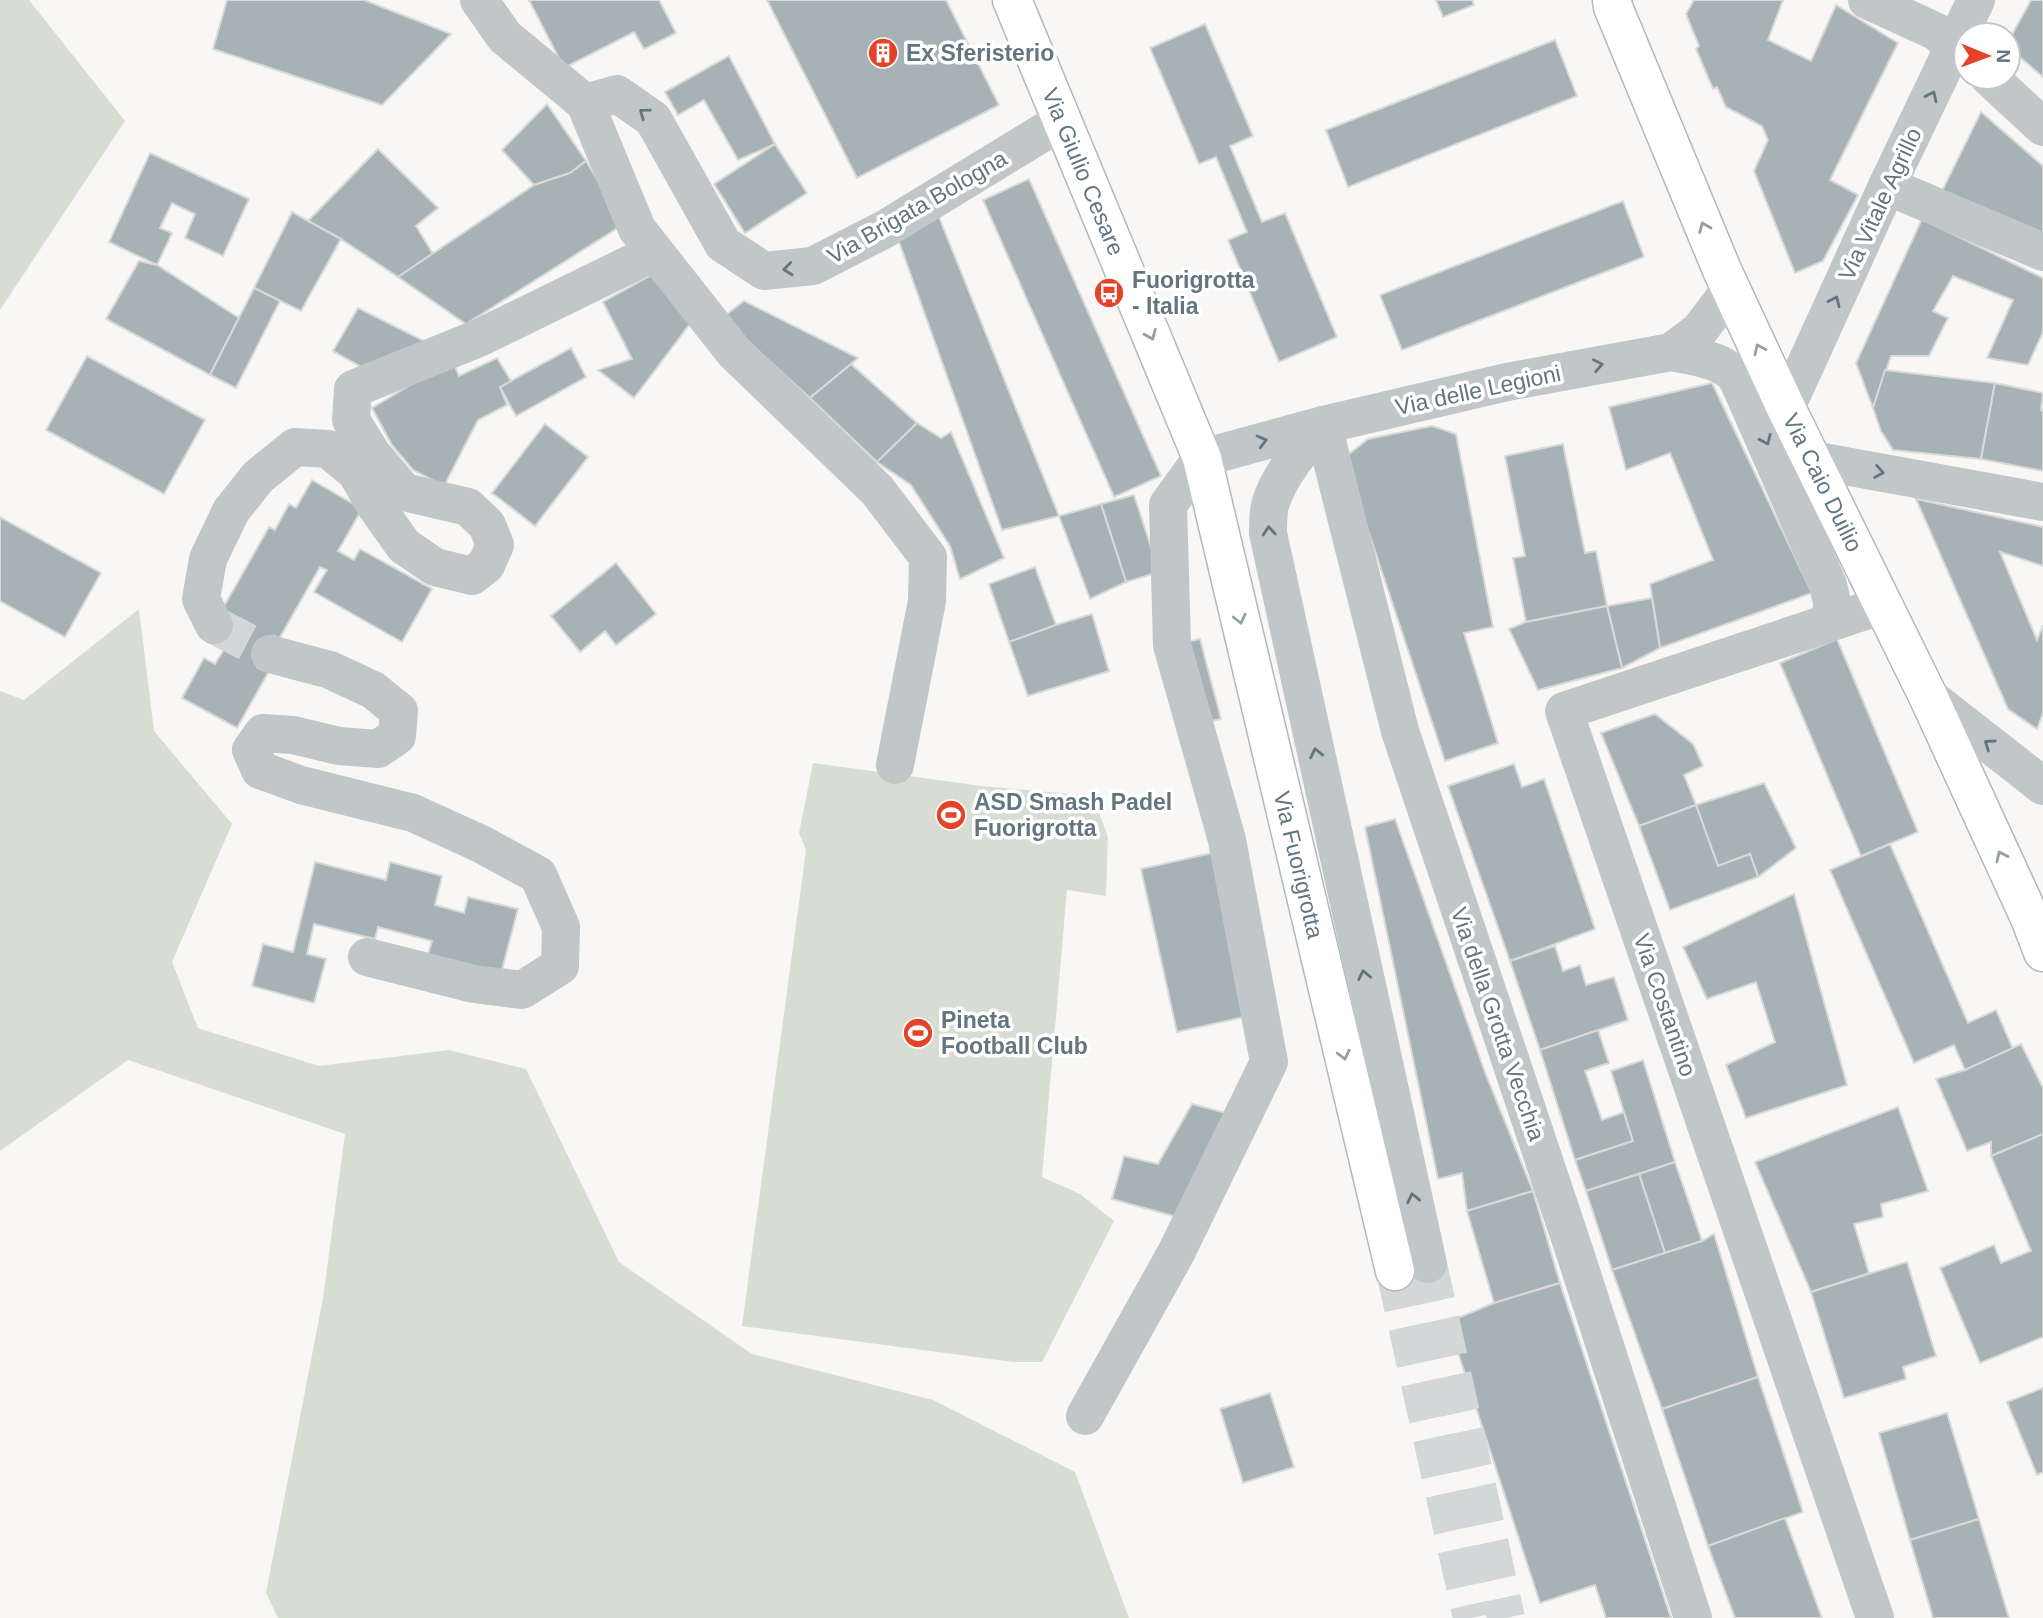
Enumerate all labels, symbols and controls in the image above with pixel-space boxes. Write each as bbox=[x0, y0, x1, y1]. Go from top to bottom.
north arrow bbox=[1952, 21, 2022, 91]
building icon: Ex Sferisterio bbox=[866, 36, 900, 70]
place label: Ex Sferisterio bbox=[906, 40, 1054, 66]
text: N bbox=[1993, 49, 2014, 63]
street label: Via Giulio Cesare bbox=[1037, 84, 1130, 259]
one-way arrow bbox=[1923, 91, 1937, 103]
one-way arrow bbox=[639, 109, 652, 121]
street label: Via Vitale Agrillo bbox=[1833, 124, 1927, 284]
street label: Via Brigata Bologna bbox=[823, 145, 1012, 269]
one-way arrow bbox=[1698, 222, 1712, 234]
one-way arrow bbox=[782, 261, 794, 276]
place label: Fuorigrotta - Italia bbox=[1132, 267, 1255, 319]
bus stop icon: Fuorigrotta - Italia bbox=[1092, 276, 1126, 310]
one-way arrow bbox=[1827, 296, 1841, 309]
one-way arrow bbox=[1142, 328, 1156, 340]
one-way arrow bbox=[1753, 344, 1767, 356]
one-way arrow bbox=[1592, 358, 1604, 373]
street label: Via delle Legioni bbox=[1393, 360, 1563, 420]
street label: Via Caio Duilio bbox=[1778, 409, 1868, 556]
one-way arrow bbox=[1758, 433, 1772, 446]
one-way arrow bbox=[1256, 435, 1268, 449]
one-way arrow bbox=[1873, 464, 1885, 479]
one-way arrow bbox=[1262, 525, 1277, 536]
one-way arrow bbox=[1232, 613, 1247, 625]
one-way arrow bbox=[1984, 740, 1997, 752]
one-way arrow bbox=[1309, 747, 1324, 759]
place label: ASD Smash Padel Fuorigrotta bbox=[974, 789, 1172, 841]
street label: Via Fuorigrotta bbox=[1269, 789, 1329, 941]
sports icon: ASD Smash Padel Fuorigrotta bbox=[934, 798, 968, 832]
one-way arrow bbox=[1995, 851, 2009, 863]
street label: Via della Grotta Vecchia bbox=[1446, 904, 1550, 1144]
street label: Via Costantino bbox=[1628, 930, 1702, 1080]
one-way arrow bbox=[1358, 970, 1373, 982]
place label: Pineta Football Club bbox=[941, 1007, 1088, 1059]
sports icon: Pineta Football Club bbox=[901, 1016, 935, 1050]
one-way arrow bbox=[1336, 1049, 1350, 1061]
one-way arrow bbox=[1407, 1192, 1422, 1204]

